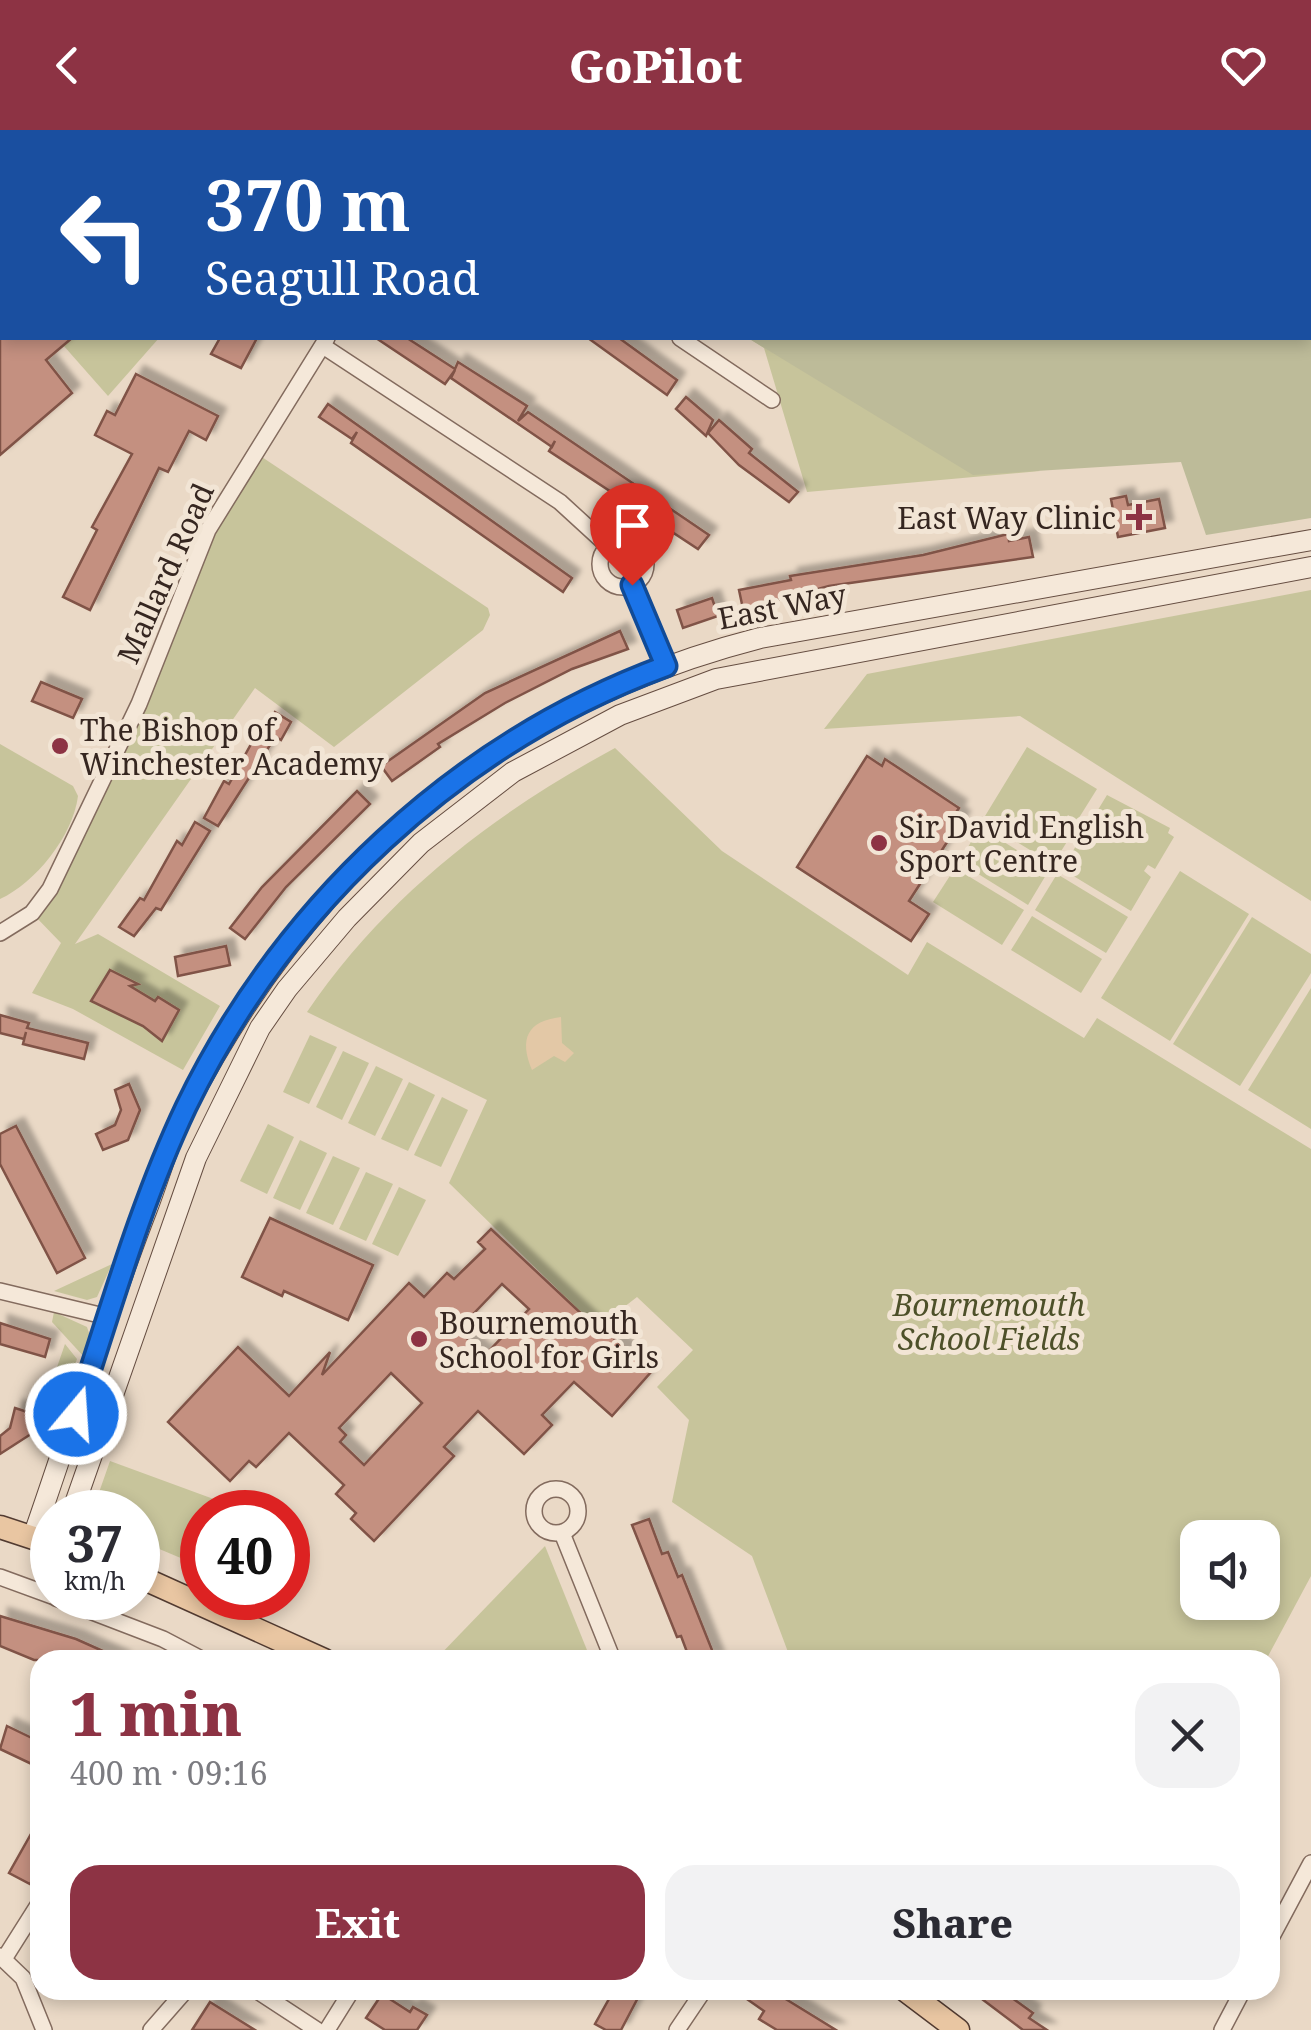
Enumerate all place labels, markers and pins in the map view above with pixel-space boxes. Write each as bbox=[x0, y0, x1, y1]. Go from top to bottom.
pin bbox=[590, 483, 675, 586]
place label: East Way Clinic bbox=[897, 497, 1116, 538]
marker: East Way Clinic bbox=[1126, 504, 1152, 530]
place label: The Bishop of Winchester Academy bbox=[80, 709, 384, 784]
marker: The Bishop of Winchester Academy bbox=[49, 735, 71, 757]
place label: Sir David English Sport Centre bbox=[899, 806, 1144, 881]
marker: Sir David English Sport Centre bbox=[868, 832, 890, 854]
place label: Bournemouth School for Girls bbox=[439, 1302, 659, 1377]
marker: Bournemouth School for Girls bbox=[408, 1328, 430, 1350]

